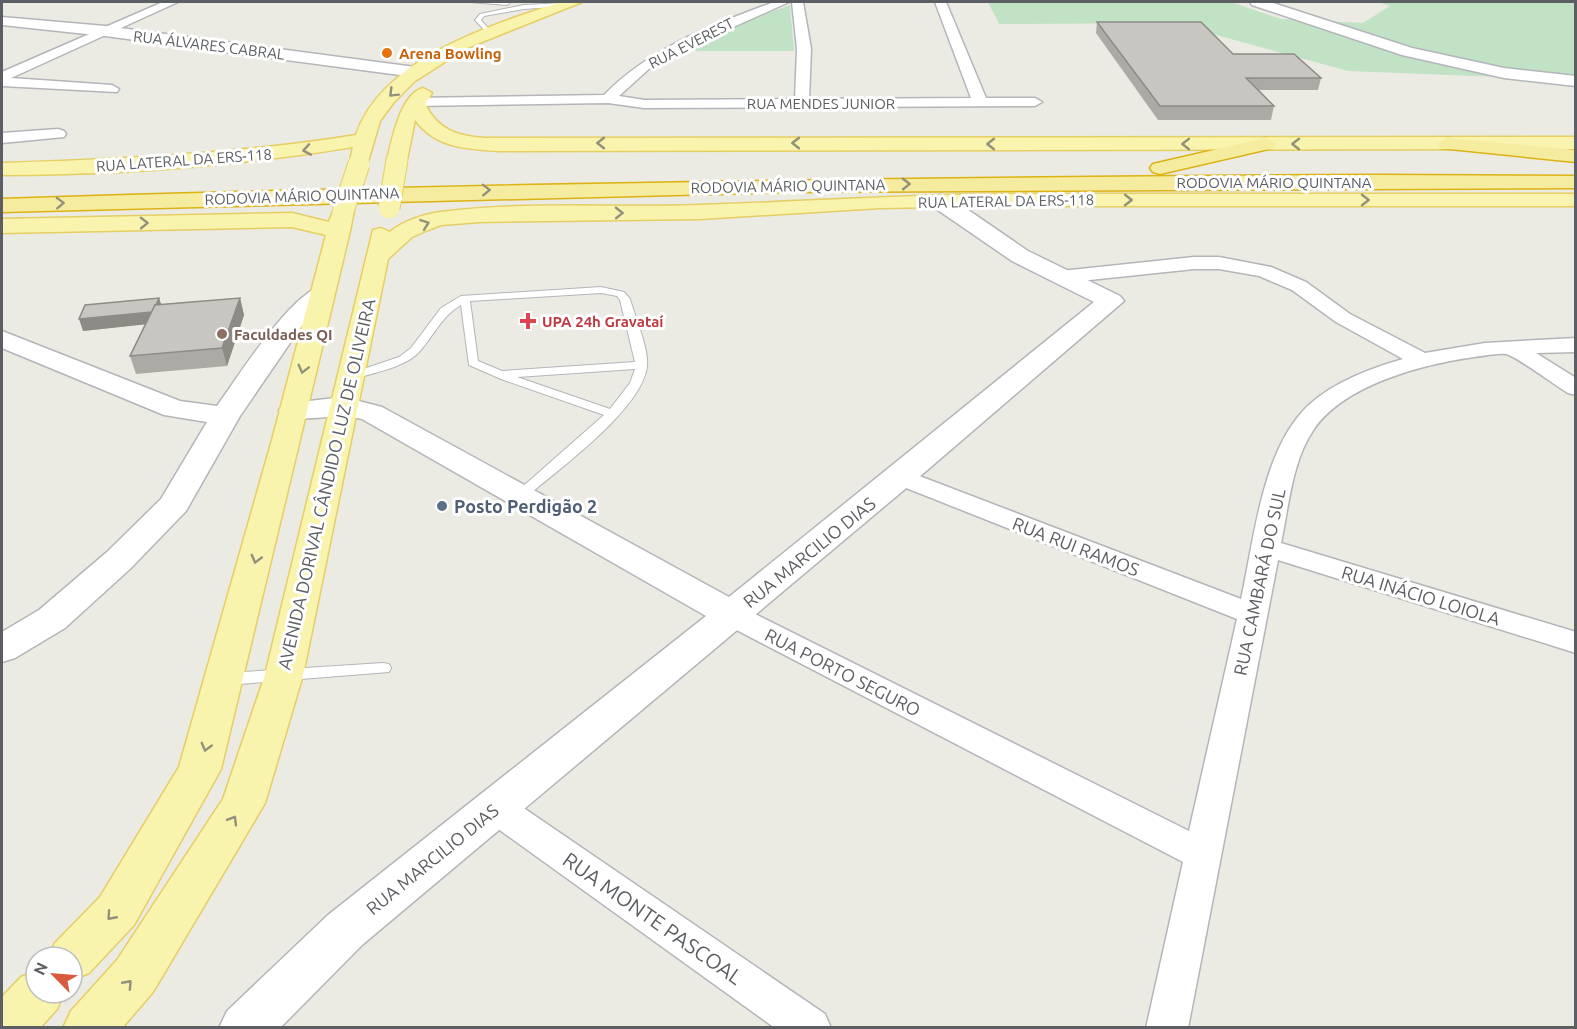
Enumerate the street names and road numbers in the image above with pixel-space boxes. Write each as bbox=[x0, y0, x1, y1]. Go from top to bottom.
street label: RUA EVEREST bbox=[646, 14, 737, 72]
street label: RUA ÁLVARES CABRAL bbox=[132, 27, 286, 63]
street label: RUA MENDES JUNIOR bbox=[747, 95, 895, 112]
street label: RUA LATERAL DA ERS-118 bbox=[96, 145, 272, 175]
street label: RODOVIA MÁRIO QUINTANA bbox=[1177, 174, 1372, 191]
street label: RODOVIA MÁRIO QUINTANA bbox=[690, 176, 886, 196]
street label: RODOVIA MÁRIO QUINTANA bbox=[204, 184, 400, 208]
street label: RUA LATERAL DA ERS-118 bbox=[918, 191, 1094, 211]
street label: AVENIDA DORIVAL CÂNDIDO LUZ DE OLIVEIRA bbox=[273, 296, 379, 671]
street label: RUA CAMBARÁ DO SUL bbox=[1228, 487, 1289, 677]
street label: RUA MARCILIO DIAS bbox=[739, 493, 879, 611]
street label: RUA RUI RAMOS bbox=[1010, 513, 1142, 579]
street label: RUA INÁCIO LOIOLA bbox=[1339, 560, 1503, 629]
street label: RUA PORTO SEGURO bbox=[762, 624, 924, 720]
street label: RUA MARCILIO DIAS bbox=[362, 800, 502, 918]
street label: RUA MONTE PASCOAL bbox=[559, 847, 748, 989]

